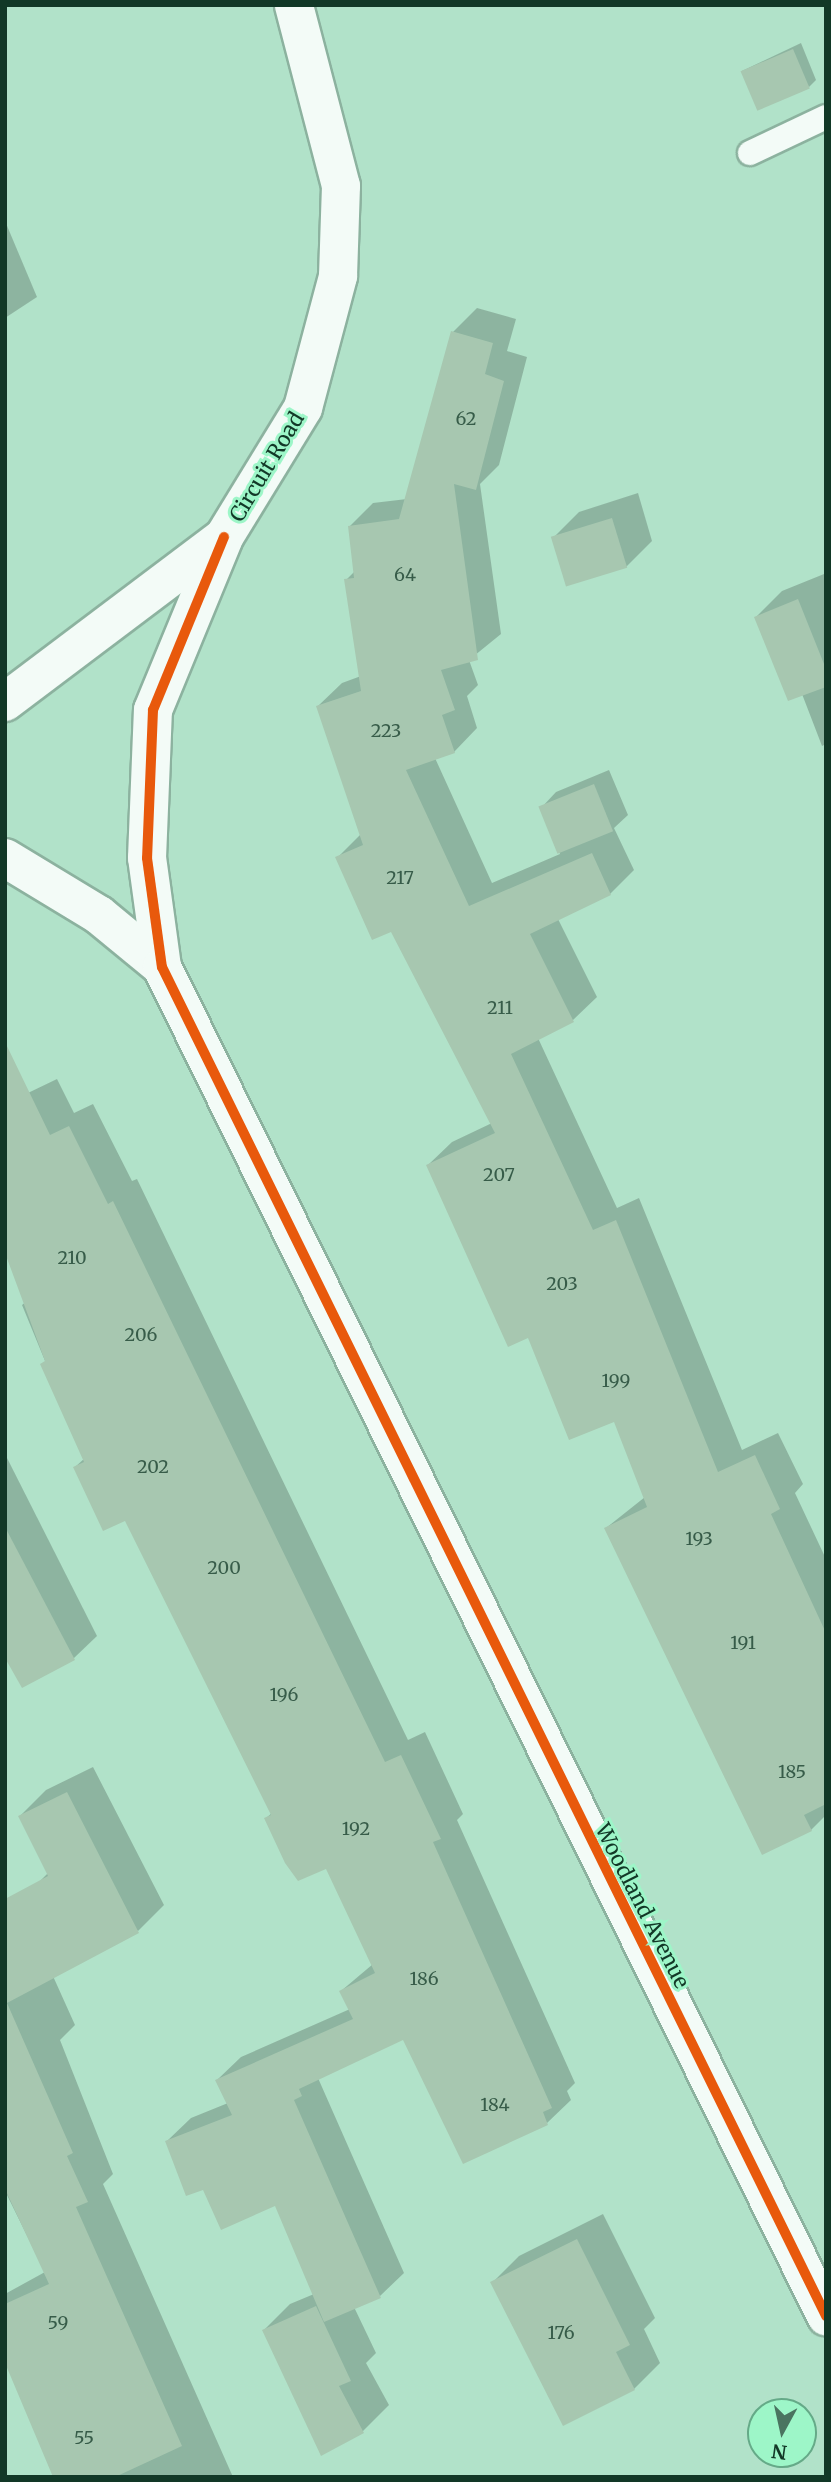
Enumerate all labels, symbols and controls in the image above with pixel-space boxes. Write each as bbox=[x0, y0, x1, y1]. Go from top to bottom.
street label: Circuit Road bbox=[224, 408, 310, 526]
house number: 62 bbox=[456, 408, 476, 430]
house number: 64 bbox=[394, 564, 416, 586]
house number: 223 bbox=[371, 720, 401, 742]
house number: 217 bbox=[386, 867, 414, 889]
house number: 211 bbox=[487, 997, 513, 1019]
house number: 207 bbox=[483, 1164, 515, 1186]
house number: 210 bbox=[57, 1247, 87, 1269]
house number: 203 bbox=[546, 1273, 578, 1295]
house number: 206 bbox=[125, 1324, 157, 1346]
house number: 199 bbox=[601, 1370, 631, 1392]
house number: 202 bbox=[137, 1456, 169, 1478]
house number: 193 bbox=[685, 1528, 713, 1550]
house number: 200 bbox=[207, 1557, 241, 1579]
house number: 191 bbox=[730, 1632, 756, 1654]
house number: 196 bbox=[269, 1684, 299, 1706]
house number: 185 bbox=[778, 1761, 806, 1783]
house number: 192 bbox=[342, 1818, 370, 1840]
street label: Woodland Avenue bbox=[590, 1819, 694, 1993]
house number: 186 bbox=[409, 1968, 439, 1990]
house number: 184 bbox=[480, 2094, 510, 2116]
house number: 59 bbox=[48, 2312, 68, 2334]
house number: 176 bbox=[547, 2322, 575, 2344]
north arrow bbox=[747, 2398, 817, 2468]
house number: 55 bbox=[74, 2427, 94, 2449]
text: N bbox=[770, 2439, 788, 2465]

